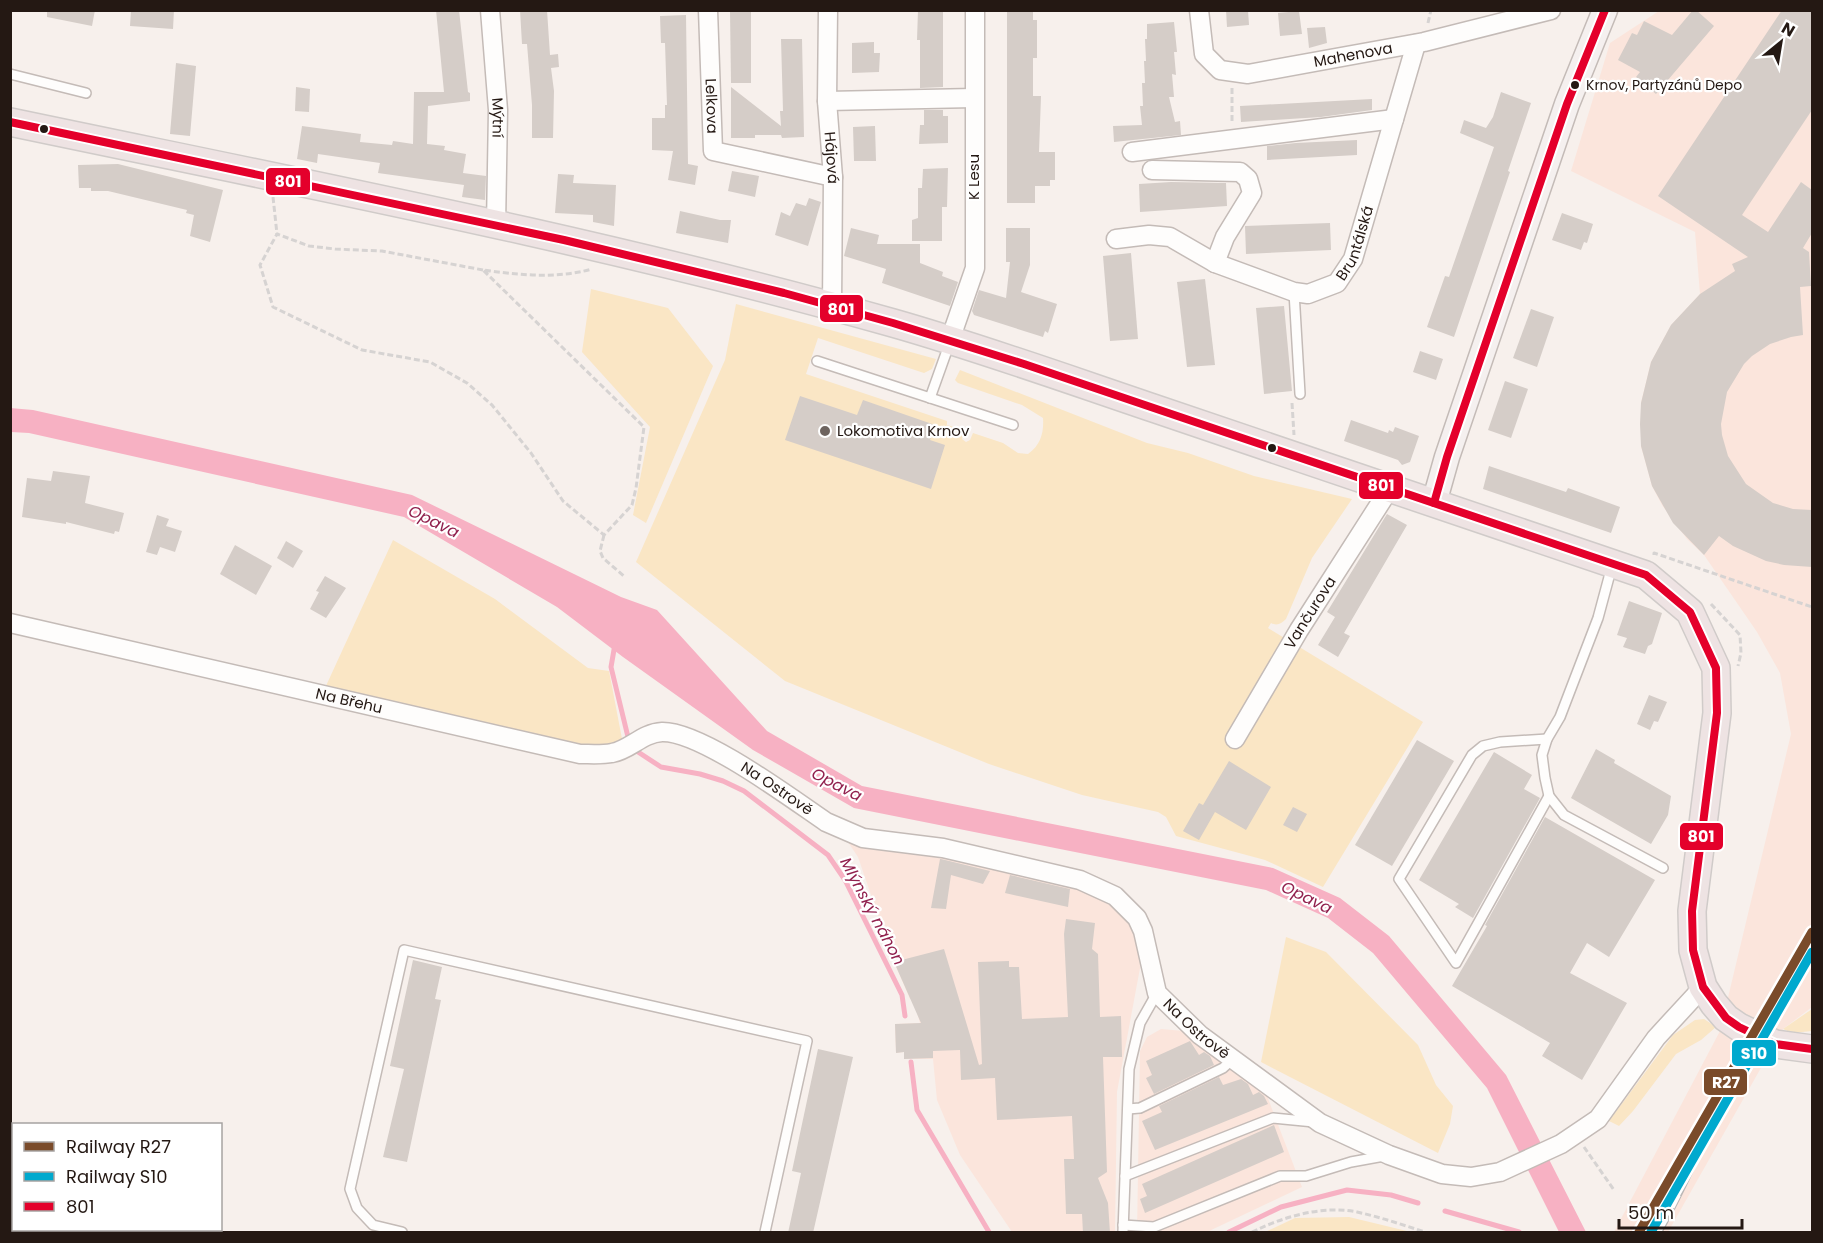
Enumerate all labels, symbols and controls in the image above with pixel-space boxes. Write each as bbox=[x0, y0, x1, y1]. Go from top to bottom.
north arrow bbox=[1751, 12, 1811, 72]
text: N bbox=[1777, 16, 1799, 42]
street label: Mahenova bbox=[1312, 37, 1394, 72]
place label: Krnov, Partyzánů Depo bbox=[1586, 75, 1742, 95]
street label: Lelkova bbox=[700, 78, 723, 134]
marker: Krnov, Partyzánů Depo bbox=[1569, 79, 1581, 91]
street label: Mýtní bbox=[487, 97, 509, 138]
unlabelled marker bbox=[38, 123, 50, 135]
street label: Hájová bbox=[819, 131, 844, 184]
street label: K Lesu bbox=[963, 154, 984, 200]
line badge: 801 bbox=[265, 167, 311, 196]
text: 801 bbox=[275, 170, 301, 193]
street label: Bruntálská bbox=[1331, 203, 1378, 285]
line badge: 801 bbox=[819, 294, 864, 323]
text: 801 bbox=[828, 298, 854, 321]
place label: Lokomotiva Krnov bbox=[837, 420, 970, 441]
marker: Lokomotiva Krnov bbox=[818, 424, 832, 438]
unlabelled marker bbox=[1266, 442, 1278, 454]
line badge: 801 bbox=[1358, 471, 1404, 500]
text: 801 bbox=[1368, 474, 1394, 497]
water label: Opava bbox=[404, 499, 463, 544]
street label: Vančurova bbox=[1279, 572, 1341, 653]
street label: Na Břehu bbox=[314, 683, 385, 718]
street label: Na Ostrově bbox=[737, 756, 818, 820]
water label: Opava bbox=[807, 762, 866, 807]
line badge: 801 bbox=[1679, 822, 1724, 851]
text: 801 bbox=[1688, 825, 1714, 848]
water label: Mlýnský náhon bbox=[834, 853, 911, 969]
water label: Opava bbox=[1277, 875, 1336, 920]
street label: Na Ostrově bbox=[1159, 994, 1235, 1064]
line badge: S10 bbox=[1731, 1039, 1777, 1067]
text: S10 bbox=[1741, 1042, 1767, 1065]
line badge: R27 bbox=[1703, 1068, 1748, 1096]
text: R27 bbox=[1712, 1071, 1740, 1094]
legend bbox=[12, 1123, 222, 1231]
text: Railway R27 bbox=[66, 1134, 171, 1159]
text: Railway S10 bbox=[66, 1164, 167, 1189]
scale bar bbox=[1619, 1192, 1742, 1230]
text: 801 bbox=[66, 1194, 94, 1219]
text: 50 m bbox=[1628, 1200, 1674, 1225]

